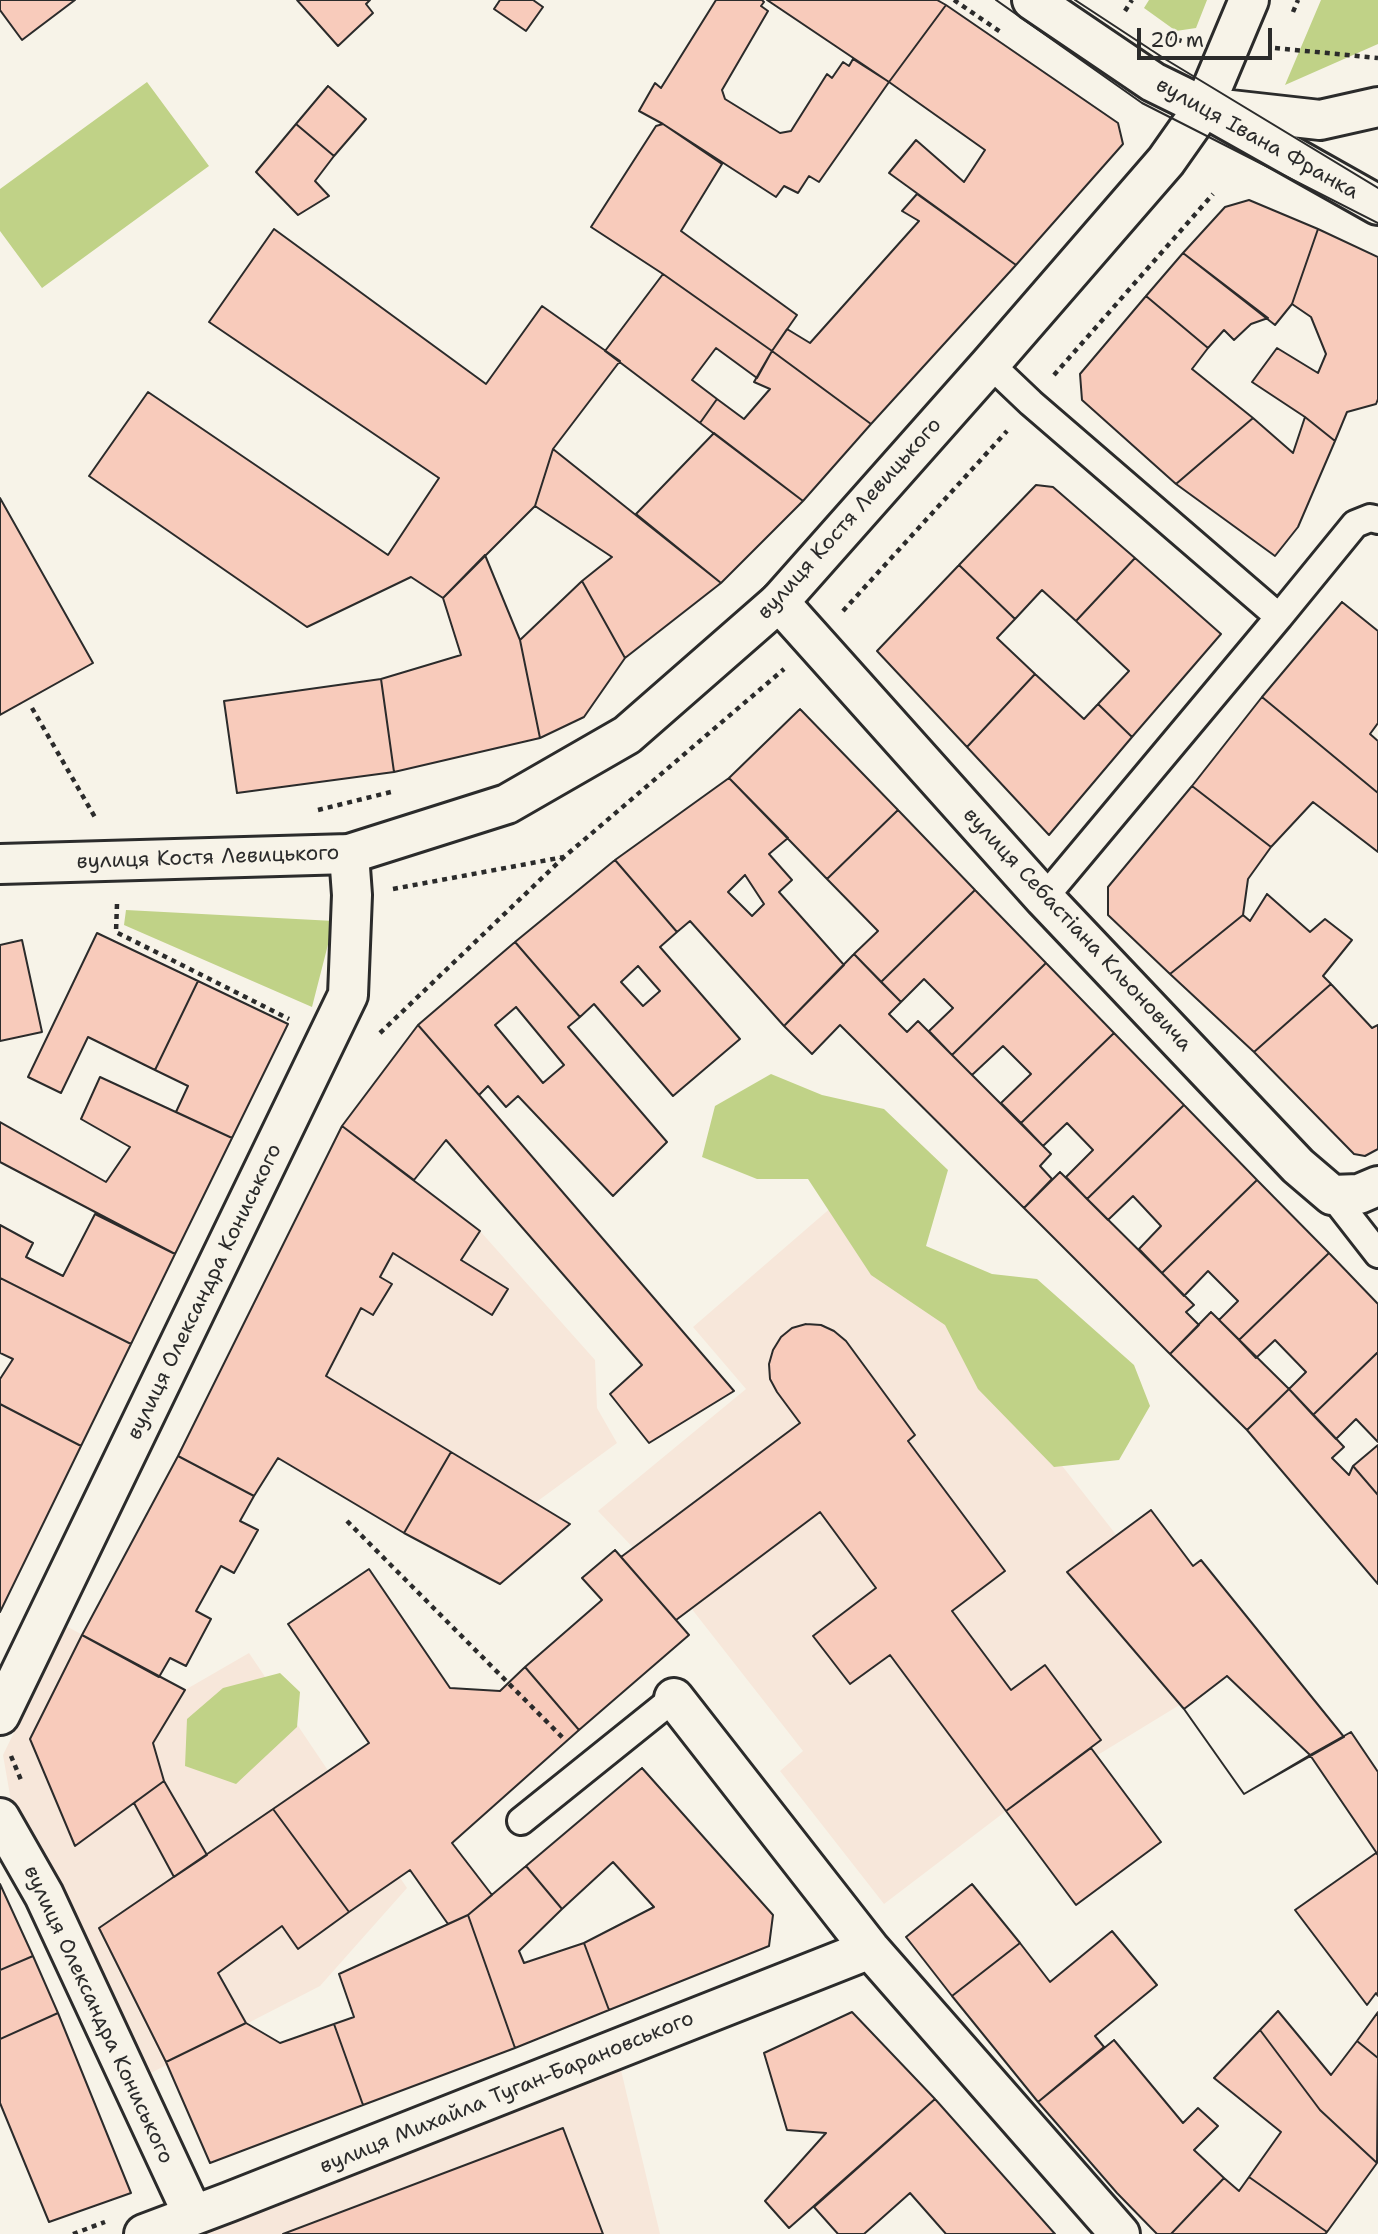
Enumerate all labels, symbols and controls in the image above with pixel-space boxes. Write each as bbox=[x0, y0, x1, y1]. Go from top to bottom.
scale bar bbox=[1140, 14, 1275, 58]
text: 20 m bbox=[1150, 26, 1204, 54]
street label: вулиця Івана Франка bbox=[1151, 73, 1363, 205]
street label: вулиця Костя Левицького bbox=[753, 413, 947, 625]
street label: вулиця Себастіана Кльоновича bbox=[957, 803, 1197, 1057]
street label: вулиця Костя Левицького bbox=[76, 841, 340, 875]
street label: вулиця Олександра Кониського bbox=[122, 1140, 288, 1444]
street label: вулиця Олександра Кониського bbox=[18, 1862, 178, 2168]
street label: вулиця Михайла Туган-Барановського bbox=[316, 2006, 698, 2180]

